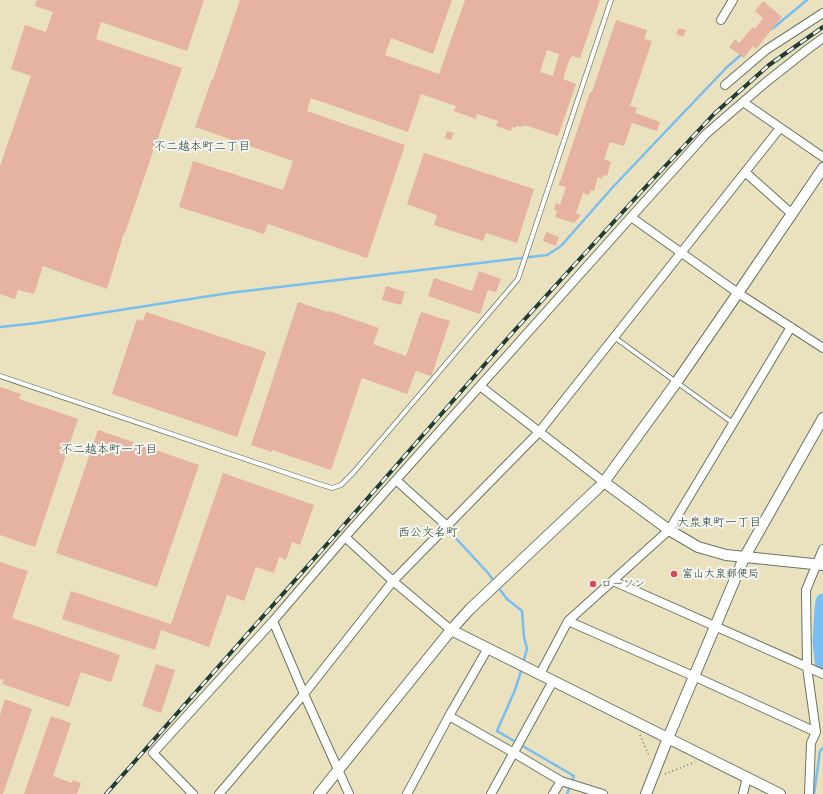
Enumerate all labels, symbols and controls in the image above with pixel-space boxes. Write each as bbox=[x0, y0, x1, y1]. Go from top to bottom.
district label: 不二越本町二丁目 bbox=[154, 139, 250, 153]
district label: 不二越本町一丁目 bbox=[61, 442, 157, 456]
district label: 大泉東町一丁目 bbox=[677, 515, 761, 529]
district label: 西公文名町 bbox=[398, 525, 458, 539]
place label: 富山大泉郵便局 bbox=[682, 567, 759, 581]
marker: 富山大泉郵便局 bbox=[669, 569, 679, 579]
place label: ローソン bbox=[601, 577, 645, 591]
marker: ローソン bbox=[588, 579, 598, 589]

